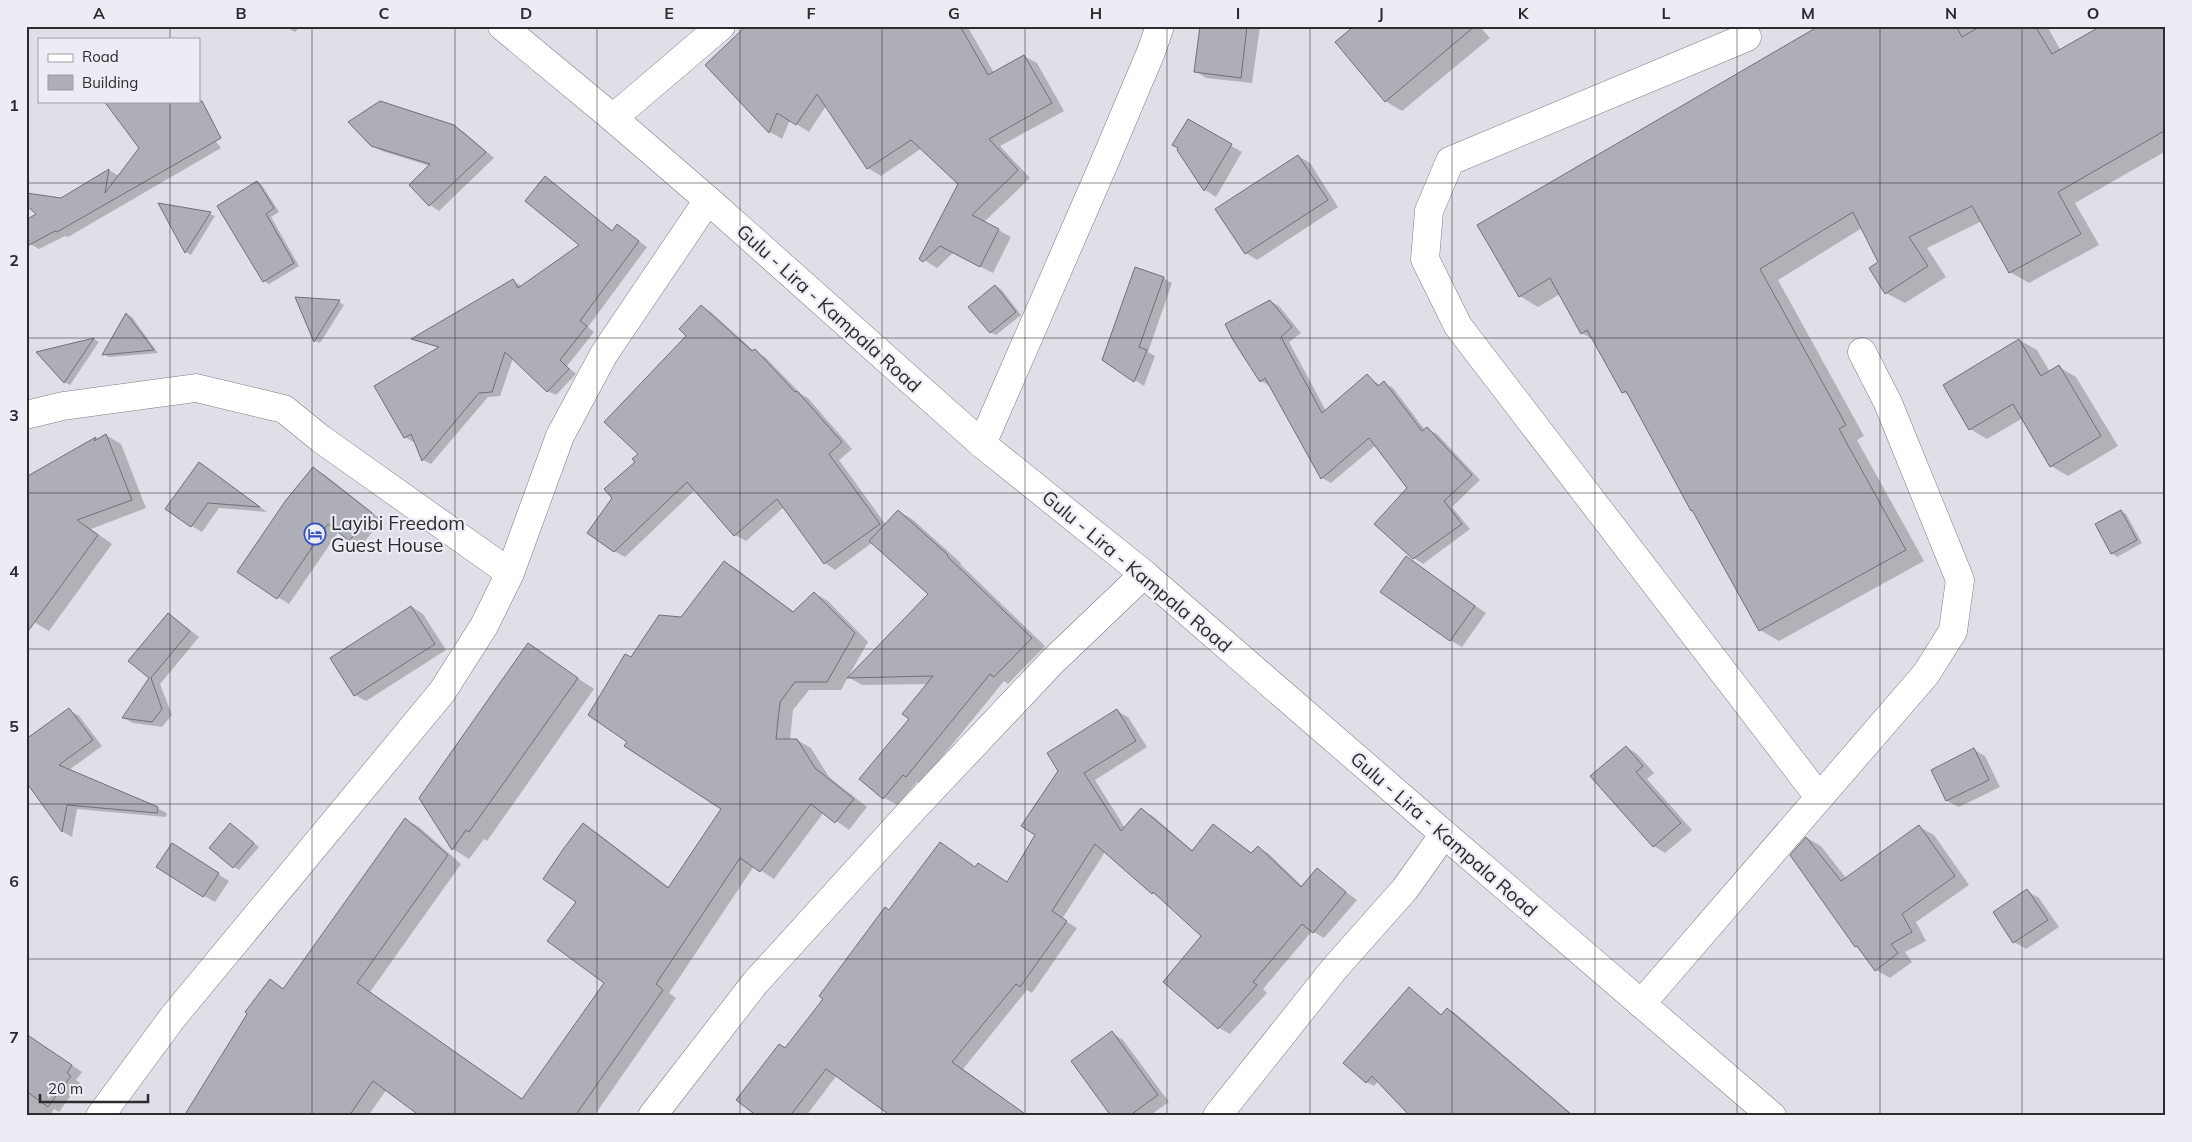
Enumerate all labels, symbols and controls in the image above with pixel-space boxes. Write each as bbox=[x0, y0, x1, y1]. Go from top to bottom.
text: A bbox=[93, 3, 105, 23]
text: B bbox=[235, 3, 247, 23]
text: C bbox=[379, 3, 390, 23]
text: D bbox=[520, 3, 532, 23]
text: E bbox=[664, 3, 674, 23]
text: F bbox=[806, 3, 816, 23]
text: G bbox=[948, 3, 960, 23]
text: H bbox=[1090, 3, 1102, 23]
text: I bbox=[1236, 3, 1240, 23]
text: J bbox=[1378, 3, 1384, 23]
text: K bbox=[1518, 3, 1530, 23]
text: L bbox=[1662, 3, 1671, 23]
text: M bbox=[1801, 3, 1815, 23]
text: N bbox=[1945, 3, 1957, 23]
text: O bbox=[2087, 3, 2099, 23]
legend bbox=[38, 38, 200, 102]
text: Road bbox=[82, 47, 119, 66]
text: Building bbox=[82, 73, 138, 92]
text: 1 bbox=[9, 95, 19, 115]
street label: Gulu - Lira - Kampala Road bbox=[732, 219, 926, 397]
text: 2 bbox=[9, 250, 19, 270]
text: 3 bbox=[9, 405, 19, 425]
street label: Gulu - Lira - Kampala Road bbox=[1037, 485, 1237, 657]
place label: Layibi Freedom Guest House bbox=[331, 511, 465, 557]
hotel icon: Layibi Freedom Guest House bbox=[303, 522, 327, 546]
text: 4 bbox=[9, 561, 19, 581]
text: 5 bbox=[9, 716, 19, 736]
street label: Gulu - Lira - Kampala Road bbox=[1346, 746, 1542, 922]
text: 6 bbox=[9, 871, 19, 891]
text: 7 bbox=[9, 1027, 19, 1047]
scale bar bbox=[40, 1072, 148, 1104]
text: 20 m bbox=[48, 1079, 83, 1098]

